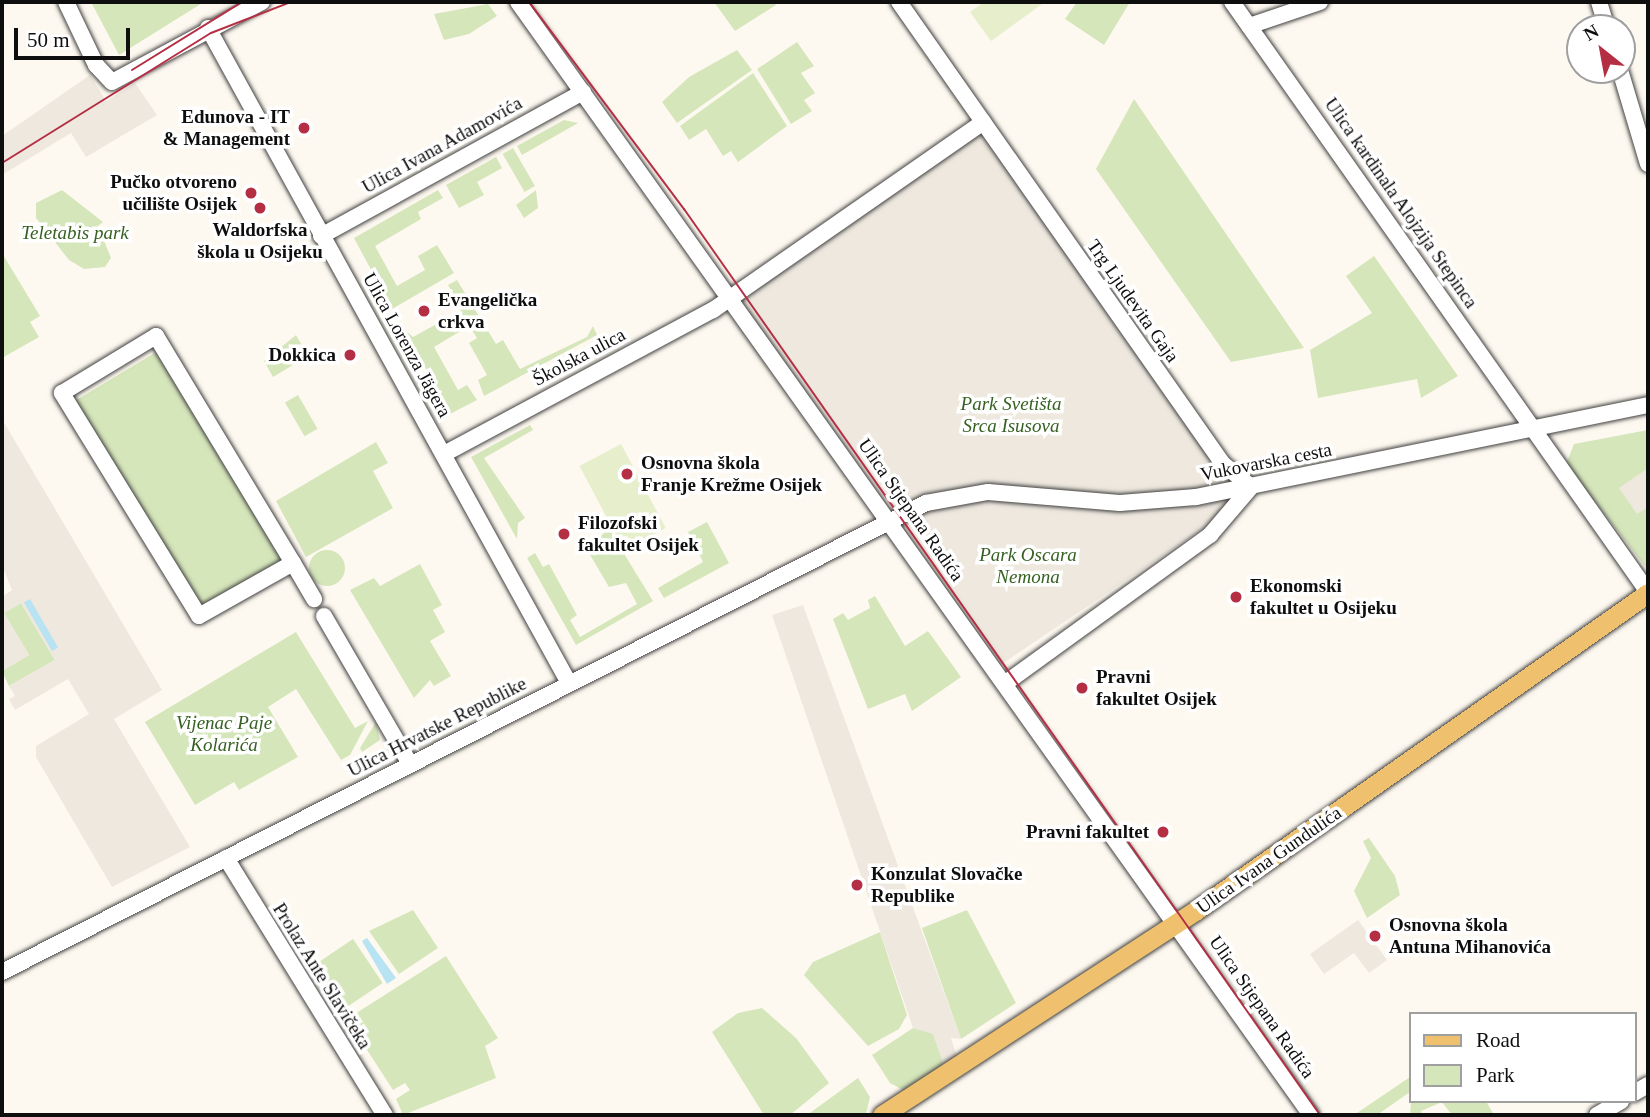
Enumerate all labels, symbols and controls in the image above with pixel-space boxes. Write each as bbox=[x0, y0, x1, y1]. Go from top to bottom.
scale bar bbox=[18, 14, 133, 58]
north arrow bbox=[1566, 14, 1636, 84]
text: N bbox=[1580, 20, 1602, 45]
text: 50 m bbox=[27, 28, 70, 52]
street label: Ulica Ivana Adamovića bbox=[358, 91, 526, 199]
street label: Ulica kardinala Alojzija Stepinca bbox=[1319, 93, 1483, 313]
place label: Edunova - IT & Management bbox=[163, 106, 290, 150]
marker: Edunova - IT & Management bbox=[296, 120, 312, 136]
place label: Pučko otvoreno učilište Osijek bbox=[110, 171, 237, 215]
marker: Pučko otvoreno učilište Osijek bbox=[243, 185, 259, 201]
marker: Waldorfska škola u Osijeku bbox=[252, 200, 268, 216]
place label: Waldorfska škola u Osijeku bbox=[197, 219, 323, 263]
park label: Teletabis park bbox=[21, 222, 129, 244]
street label: Trg Ljudevita Gaja bbox=[1082, 235, 1184, 367]
street label: Ulica Lorenza Jägera bbox=[358, 269, 456, 421]
place label: Evangelička crkva bbox=[438, 289, 537, 333]
marker: Evangelička crkva bbox=[416, 303, 432, 319]
street label: Školska ulica bbox=[529, 323, 629, 391]
place label: Dokkica bbox=[268, 344, 336, 366]
marker: Dokkica bbox=[342, 347, 358, 363]
park label: Park Svetišta Srca Isusova bbox=[961, 393, 1061, 437]
street label: Ulica Stjepana Radića bbox=[853, 434, 969, 586]
street label: Vukovarska cesta bbox=[1198, 438, 1334, 486]
place label: Osnovna škola Franje Krežme Osijek bbox=[641, 452, 822, 496]
marker: Osnovna škola Franje Krežme Osijek bbox=[619, 466, 635, 482]
place label: Filozofski fakultet Osijek bbox=[578, 512, 699, 556]
marker: Filozofski fakultet Osijek bbox=[556, 526, 572, 542]
park label: Park Oscara Nemona bbox=[979, 544, 1077, 588]
place label: Ekonomski fakultet u Osijeku bbox=[1250, 575, 1397, 619]
marker: Ekonomski fakultet u Osijeku bbox=[1228, 589, 1244, 605]
place label: Pravni fakultet Osijek bbox=[1096, 666, 1217, 710]
street label: Ulica Hrvatske Republike bbox=[344, 672, 530, 782]
marker: Pravni fakultet Osijek bbox=[1074, 680, 1090, 696]
park label: Vijenac Paje Kolarića bbox=[176, 712, 272, 756]
street label: Ulica Ivana Gundulića bbox=[1192, 801, 1346, 919]
place label: Pravni fakultet bbox=[1026, 821, 1149, 843]
marker: Pravni fakultet bbox=[1155, 824, 1171, 840]
place label: Konzulat Slovačke Republike bbox=[871, 863, 1022, 907]
marker: Konzulat Slovačke Republike bbox=[849, 877, 865, 893]
street label: Prolaz Ante Slavičeka bbox=[268, 898, 376, 1054]
place label: Osnovna škola Antuna Mihanovića bbox=[1389, 914, 1551, 958]
marker: Osnovna škola Antuna Mihanovića bbox=[1367, 928, 1383, 944]
street label: Ulica Stjepana Radića bbox=[1204, 931, 1320, 1083]
legend bbox=[1408, 1012, 1636, 1103]
text: Road bbox=[1476, 1028, 1520, 1052]
text: Park bbox=[1476, 1063, 1515, 1087]

